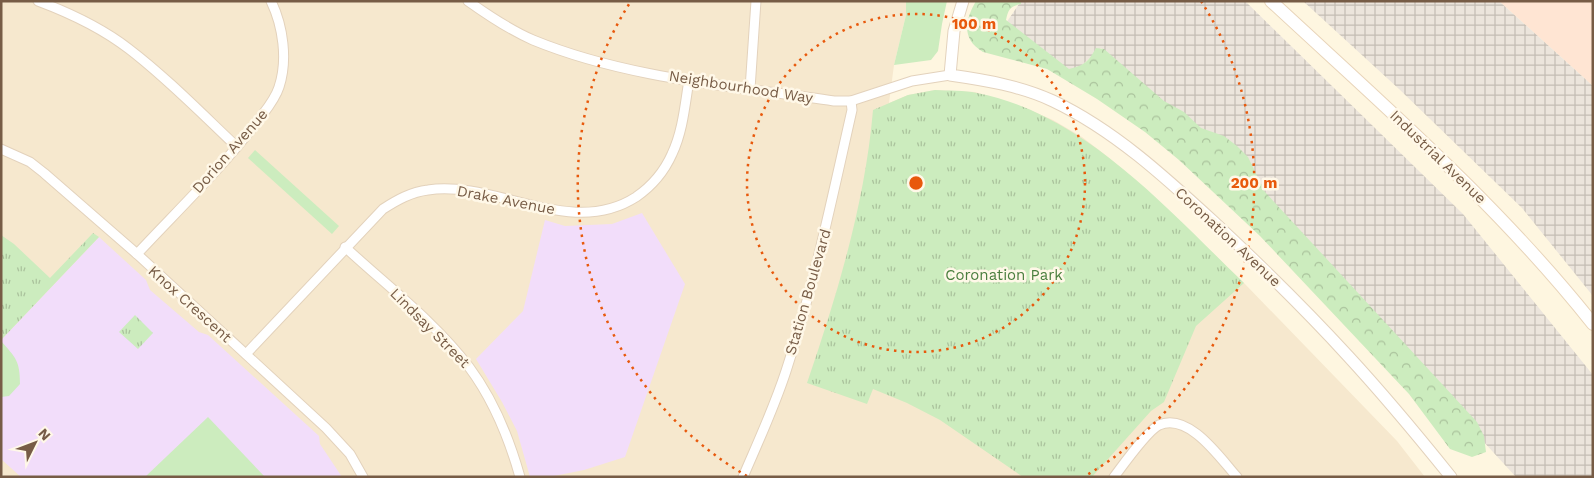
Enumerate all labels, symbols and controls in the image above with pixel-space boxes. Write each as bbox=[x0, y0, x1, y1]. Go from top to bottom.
text: 100 m bbox=[952, 15, 996, 33]
street label: Neighbourhood Way bbox=[668, 67, 815, 107]
street label: Dorion Avenue bbox=[189, 105, 271, 197]
street label: Industrial Avenue bbox=[1386, 107, 1490, 207]
centre of rings bbox=[907, 174, 925, 192]
text: 200 m bbox=[1231, 174, 1277, 192]
street label: Drake Avenue bbox=[455, 182, 557, 218]
street label: Coronation Avenue bbox=[1171, 183, 1285, 291]
street label: Station Boulevard bbox=[781, 227, 835, 357]
street label: Knox Crescent bbox=[145, 262, 236, 347]
park label: Coronation Park bbox=[945, 266, 1063, 284]
street label: Lindsay Street bbox=[386, 284, 474, 372]
north arrow bbox=[10, 418, 60, 468]
text: N bbox=[35, 425, 54, 444]

